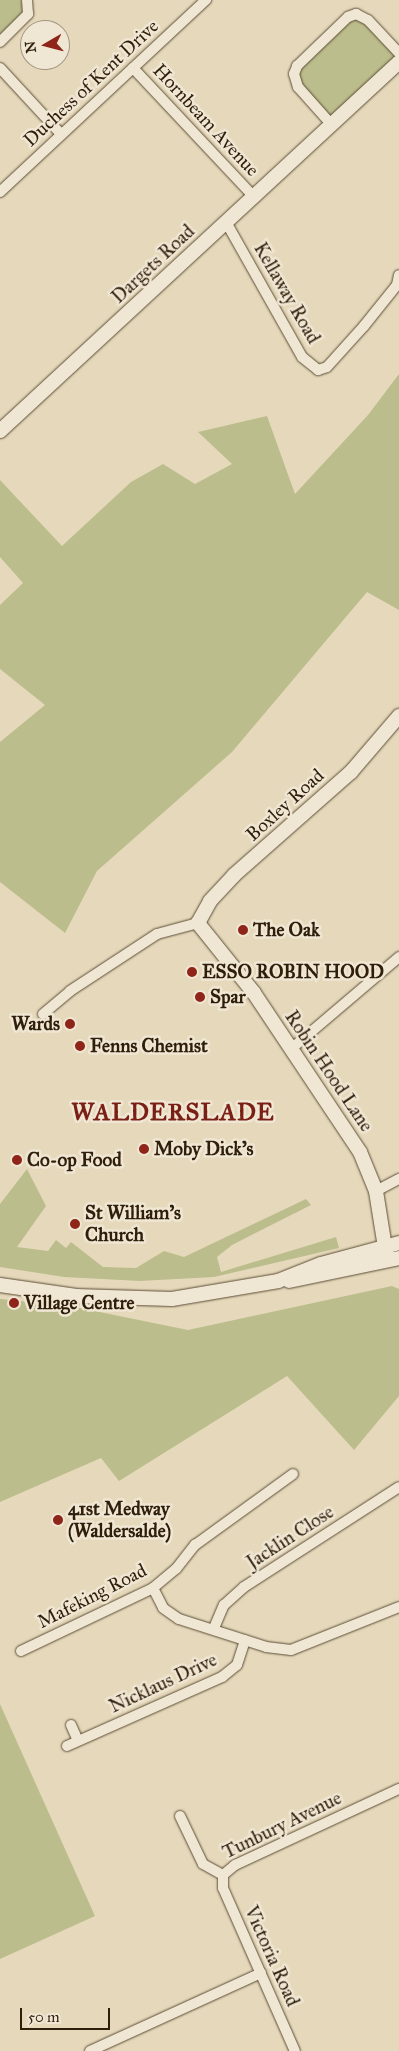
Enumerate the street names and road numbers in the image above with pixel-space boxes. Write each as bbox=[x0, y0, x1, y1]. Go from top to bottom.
street label: Duchess of Kent Drive bbox=[19, 15, 163, 151]
street label: Hornbeam Avenue bbox=[148, 59, 264, 181]
street label: Dargets Road bbox=[107, 220, 199, 308]
street label: Kellaway Road bbox=[249, 238, 325, 348]
street label: Boxley Road bbox=[241, 764, 329, 846]
street label: Robin Hood Lane bbox=[280, 1006, 378, 1136]
street label: Jacklin Close bbox=[242, 1500, 338, 1574]
street label: Mafeking Road bbox=[34, 1559, 150, 1633]
street label: Nicklaus Drive bbox=[105, 1648, 221, 1718]
street label: Tunbury Avenue bbox=[219, 1786, 345, 1864]
street label: Victoria Road bbox=[240, 1902, 304, 2010]

